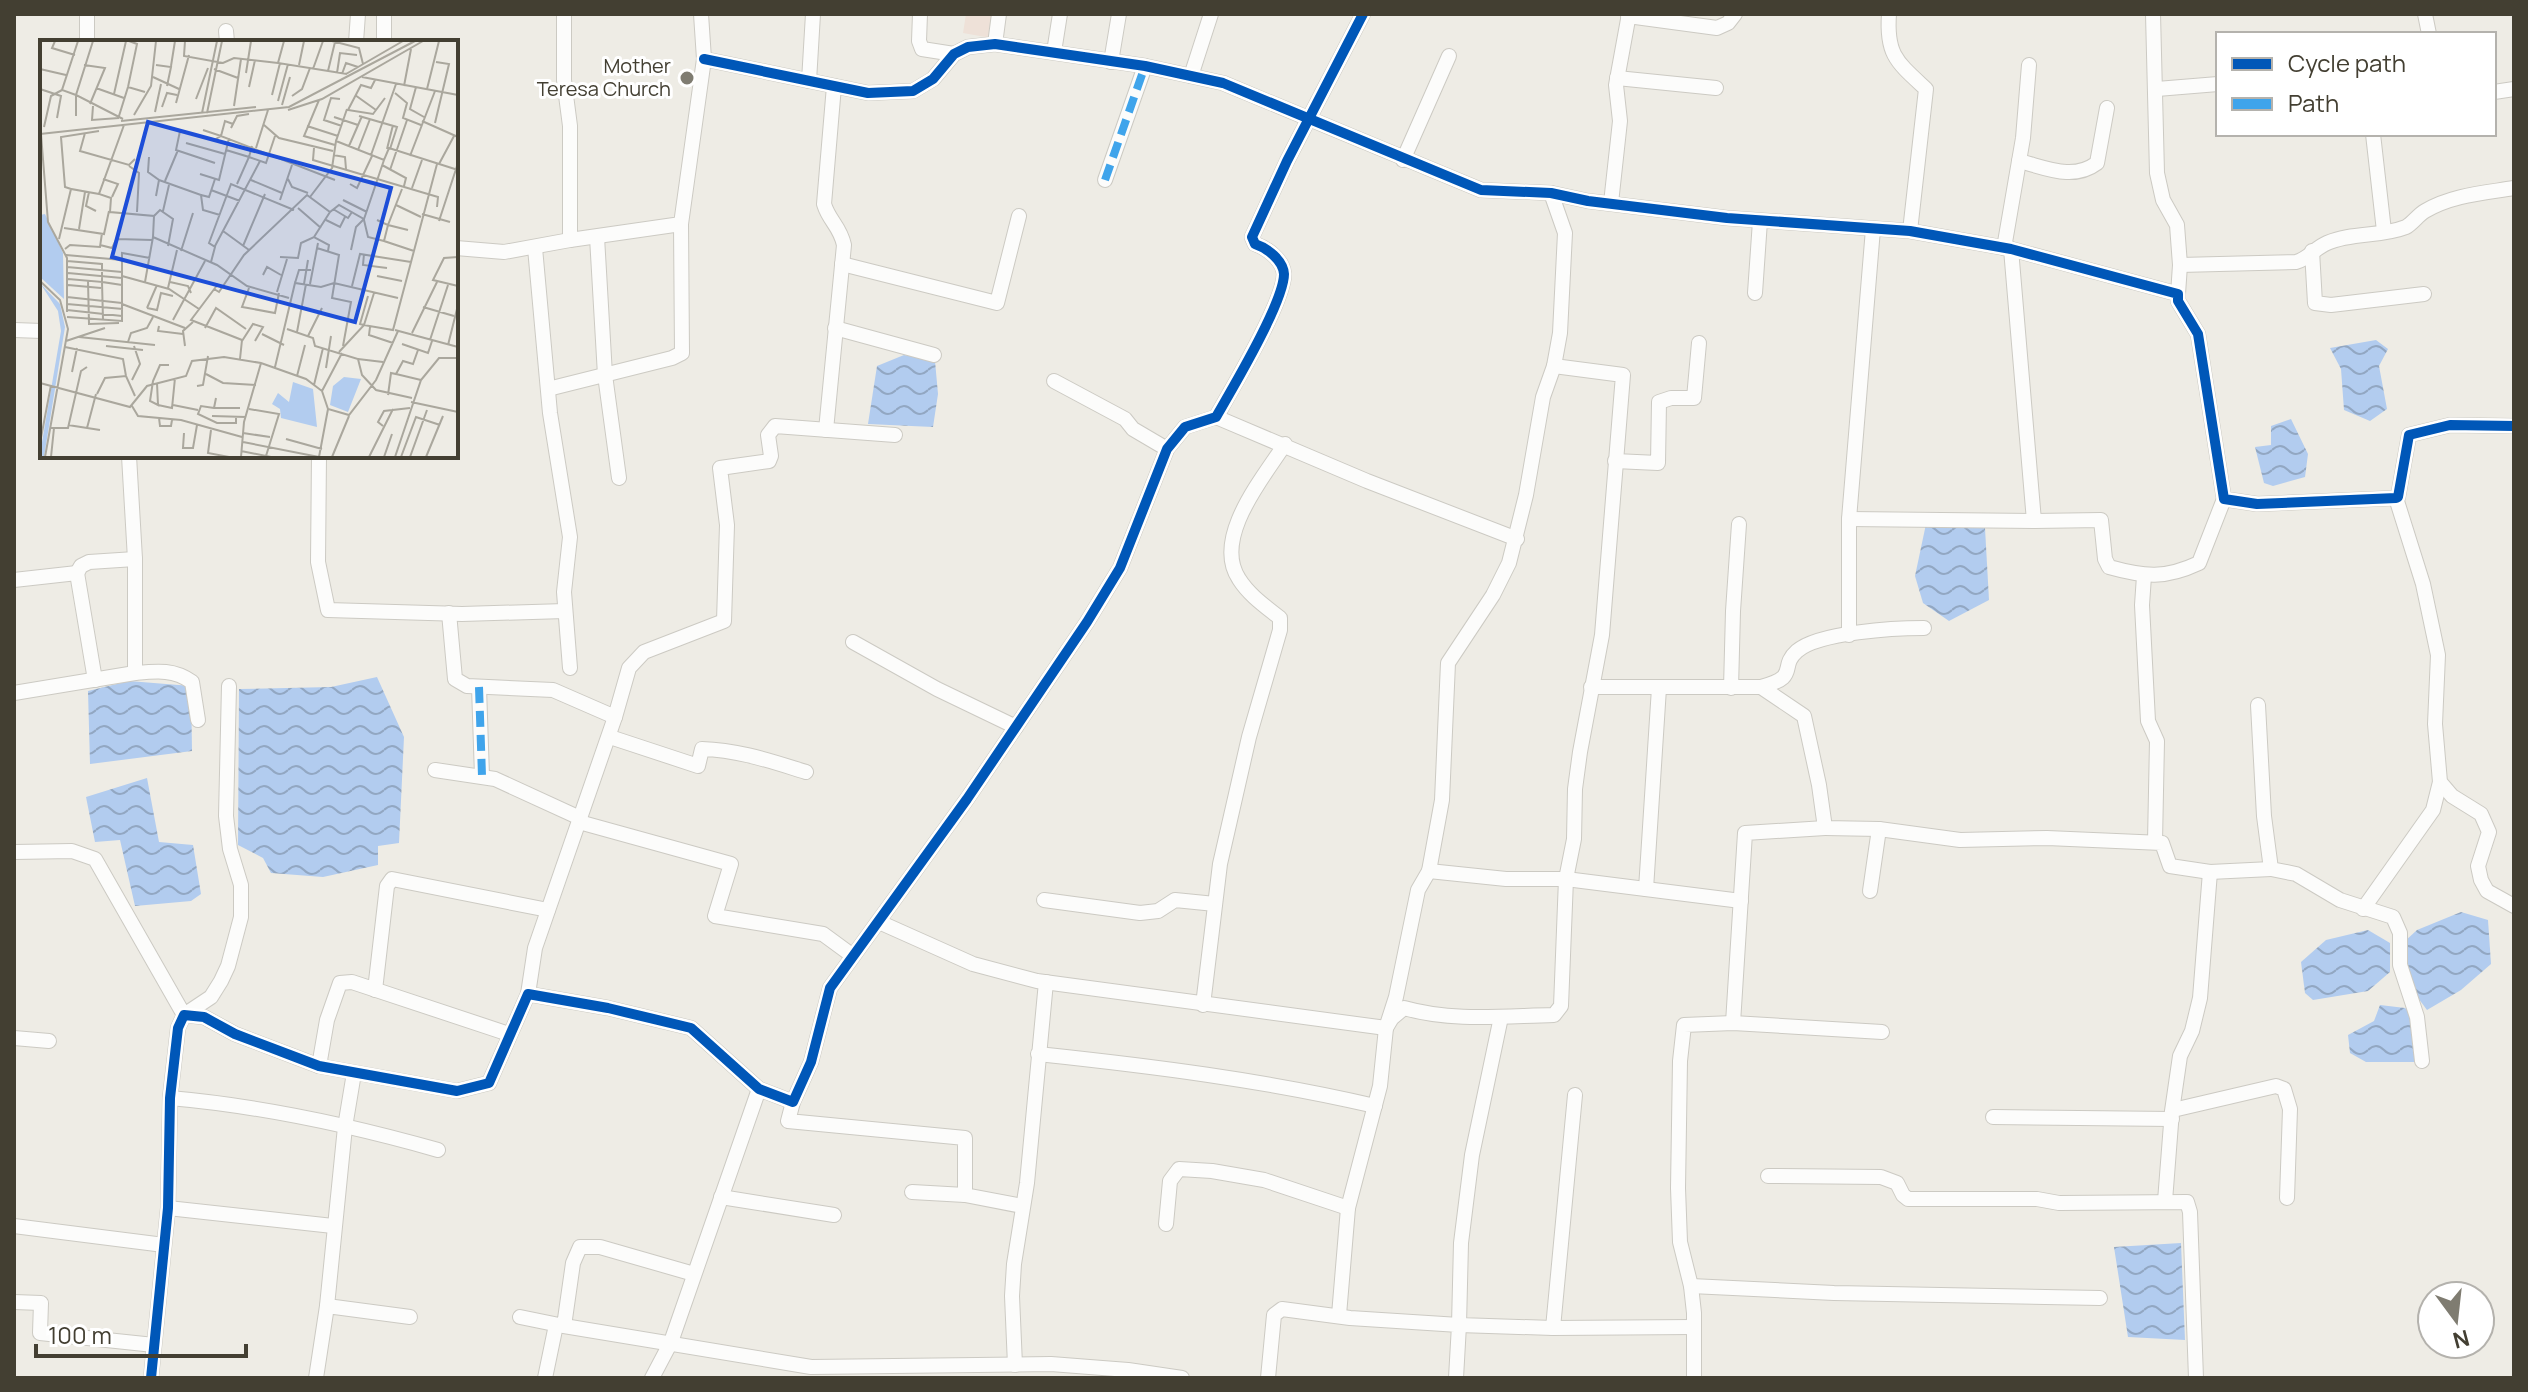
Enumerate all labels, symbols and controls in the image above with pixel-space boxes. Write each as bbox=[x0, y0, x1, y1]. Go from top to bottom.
legend bbox=[2216, 32, 2496, 136]
inset map bbox=[40, 40, 458, 458]
text: Cycle path bbox=[2288, 46, 2406, 79]
place label: Mother Teresa Church bbox=[537, 52, 671, 102]
marker: Mother Teresa Church bbox=[678, 69, 696, 87]
text: Path bbox=[2288, 86, 2339, 119]
north arrow bbox=[2416, 1280, 2496, 1360]
scale bar bbox=[36, 1308, 246, 1358]
text: 100 m bbox=[48, 1318, 112, 1351]
text: N bbox=[2450, 1323, 2473, 1356]

